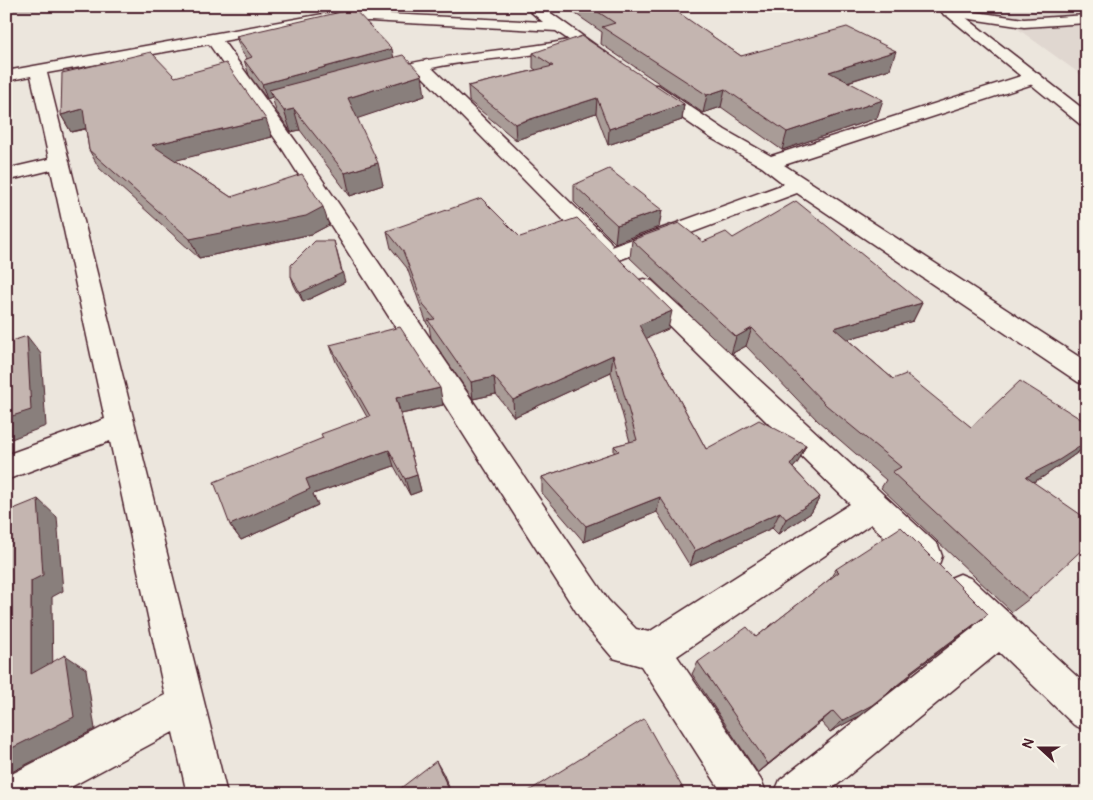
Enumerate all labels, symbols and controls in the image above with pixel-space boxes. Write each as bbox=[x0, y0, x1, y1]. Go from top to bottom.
north arrow bbox=[1016, 722, 1066, 772]
text: N bbox=[1019, 736, 1038, 751]

